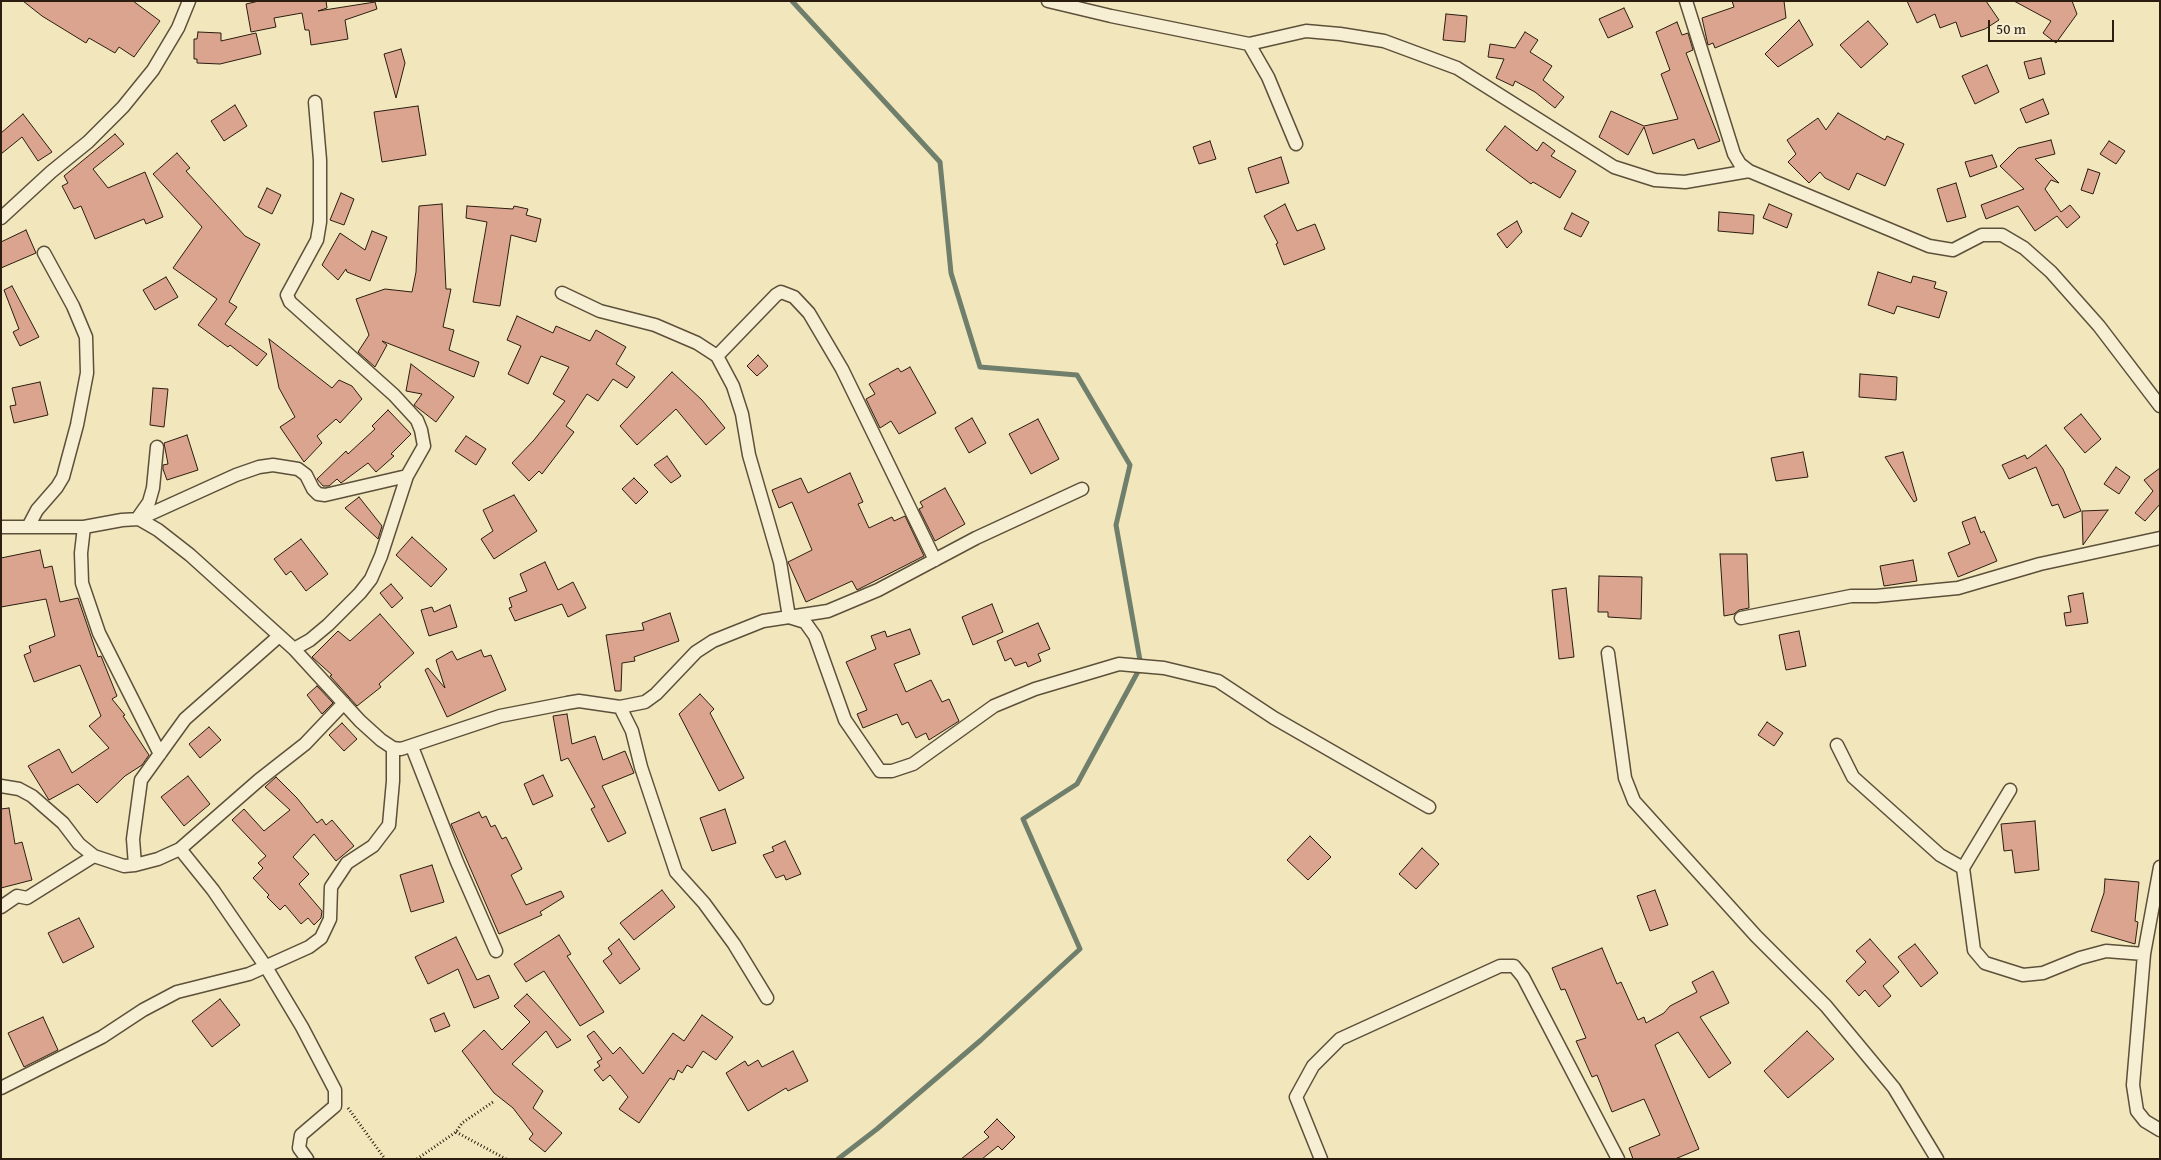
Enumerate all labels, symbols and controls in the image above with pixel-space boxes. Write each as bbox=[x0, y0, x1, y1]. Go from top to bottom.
scale bar bbox=[1991, 10, 2117, 42]
text: 50 m bbox=[1996, 18, 2026, 39]

